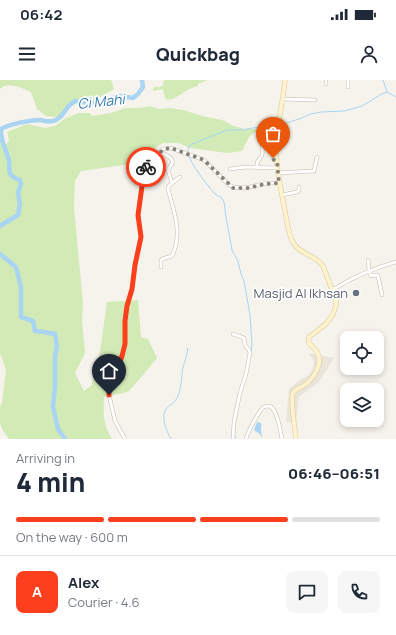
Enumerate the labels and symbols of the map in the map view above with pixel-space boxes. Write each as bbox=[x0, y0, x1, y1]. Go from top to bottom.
water label: Ci Mahi bbox=[77, 89, 127, 113]
pin bbox=[256, 117, 290, 158]
courier bbox=[126, 147, 166, 187]
place label: Masjid Al Ikhsan bbox=[254, 284, 348, 302]
marker: Masjid Al Ikhsan bbox=[351, 288, 361, 298]
pin bbox=[92, 354, 126, 395]

